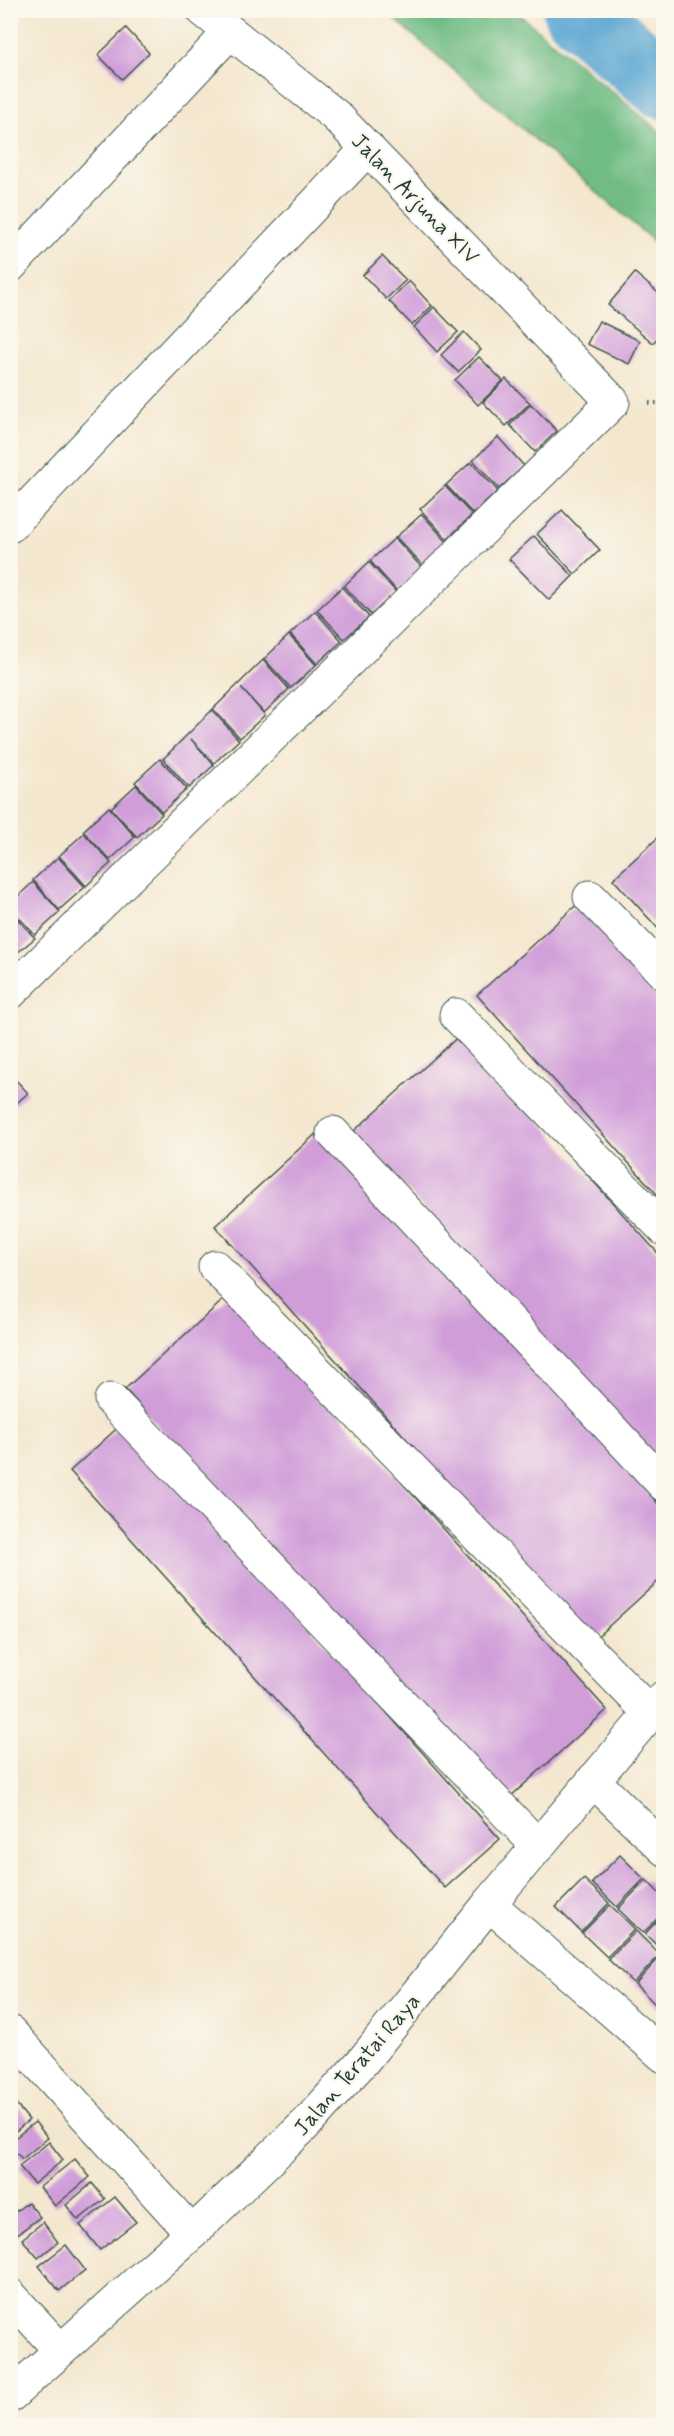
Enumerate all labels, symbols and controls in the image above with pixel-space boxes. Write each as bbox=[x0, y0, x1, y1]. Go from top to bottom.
street label: Jalan Arjuna XIV bbox=[344, 128, 484, 272]
street label: Jalan Teratai Raya bbox=[288, 1988, 427, 2142]

